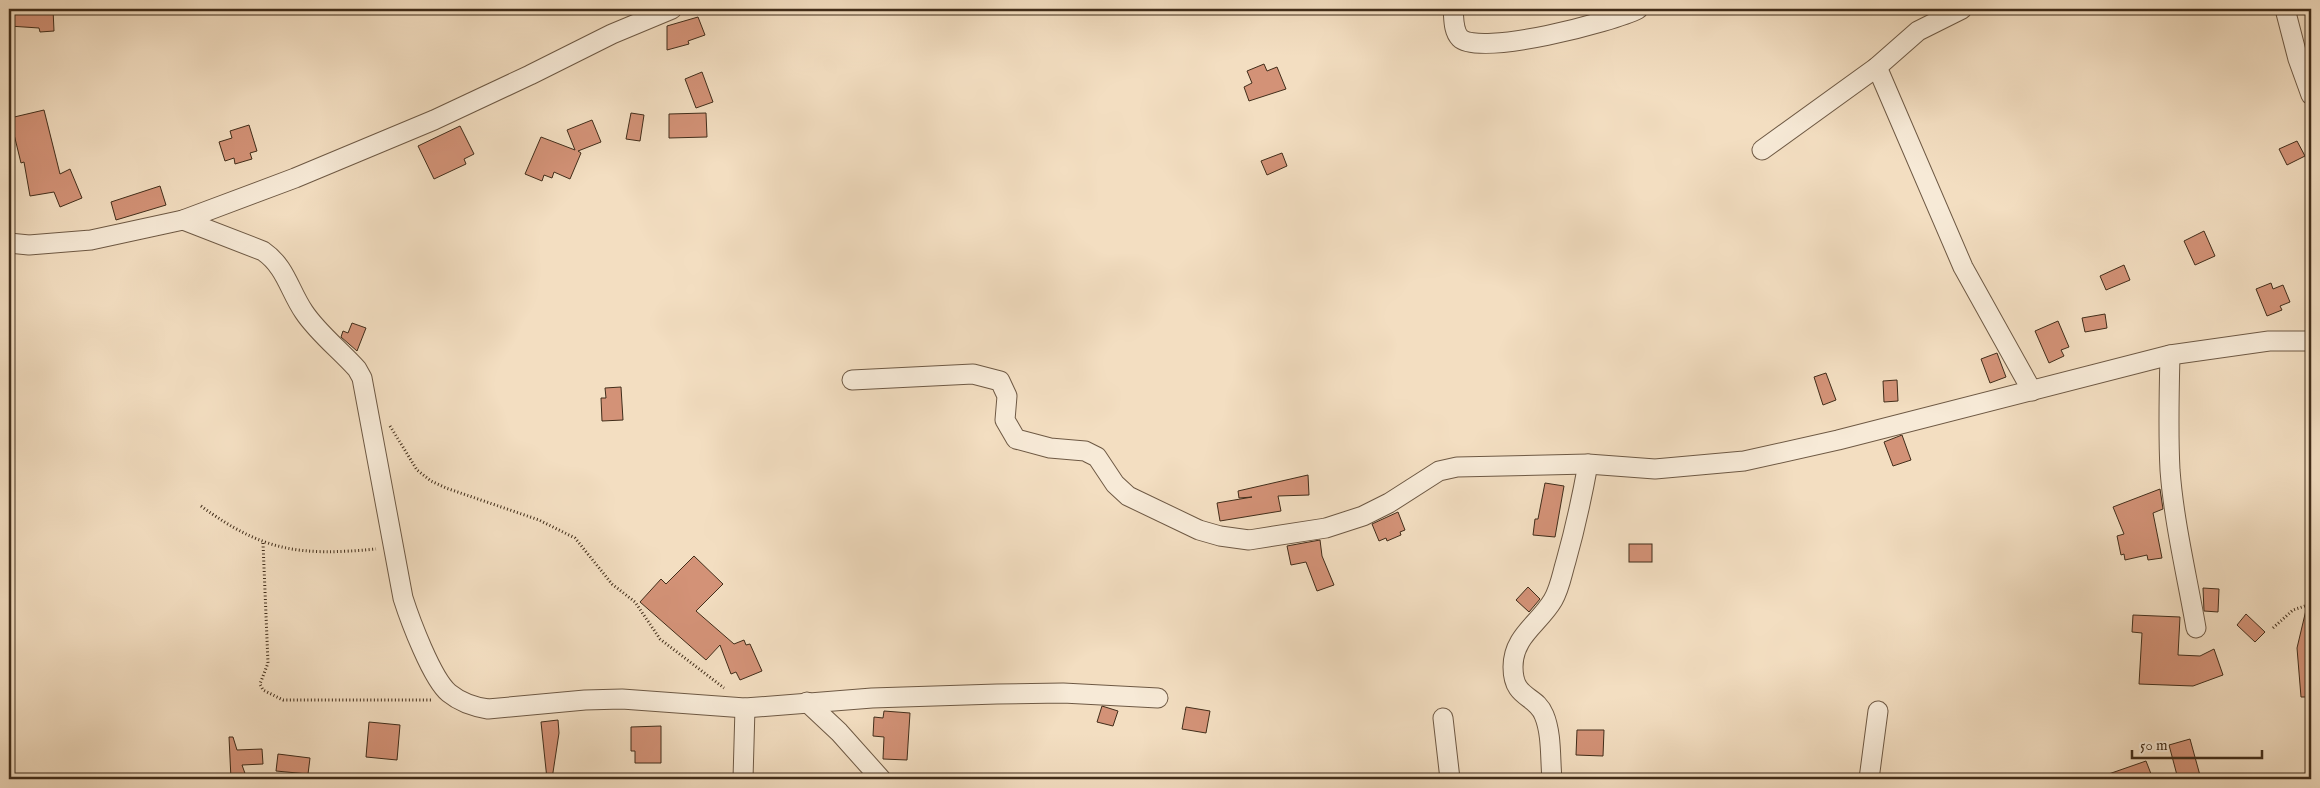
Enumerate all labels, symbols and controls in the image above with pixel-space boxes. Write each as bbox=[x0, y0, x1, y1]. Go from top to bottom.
scale bar bbox=[2132, 728, 2262, 760]
text: 50 m bbox=[2140, 736, 2168, 755]

